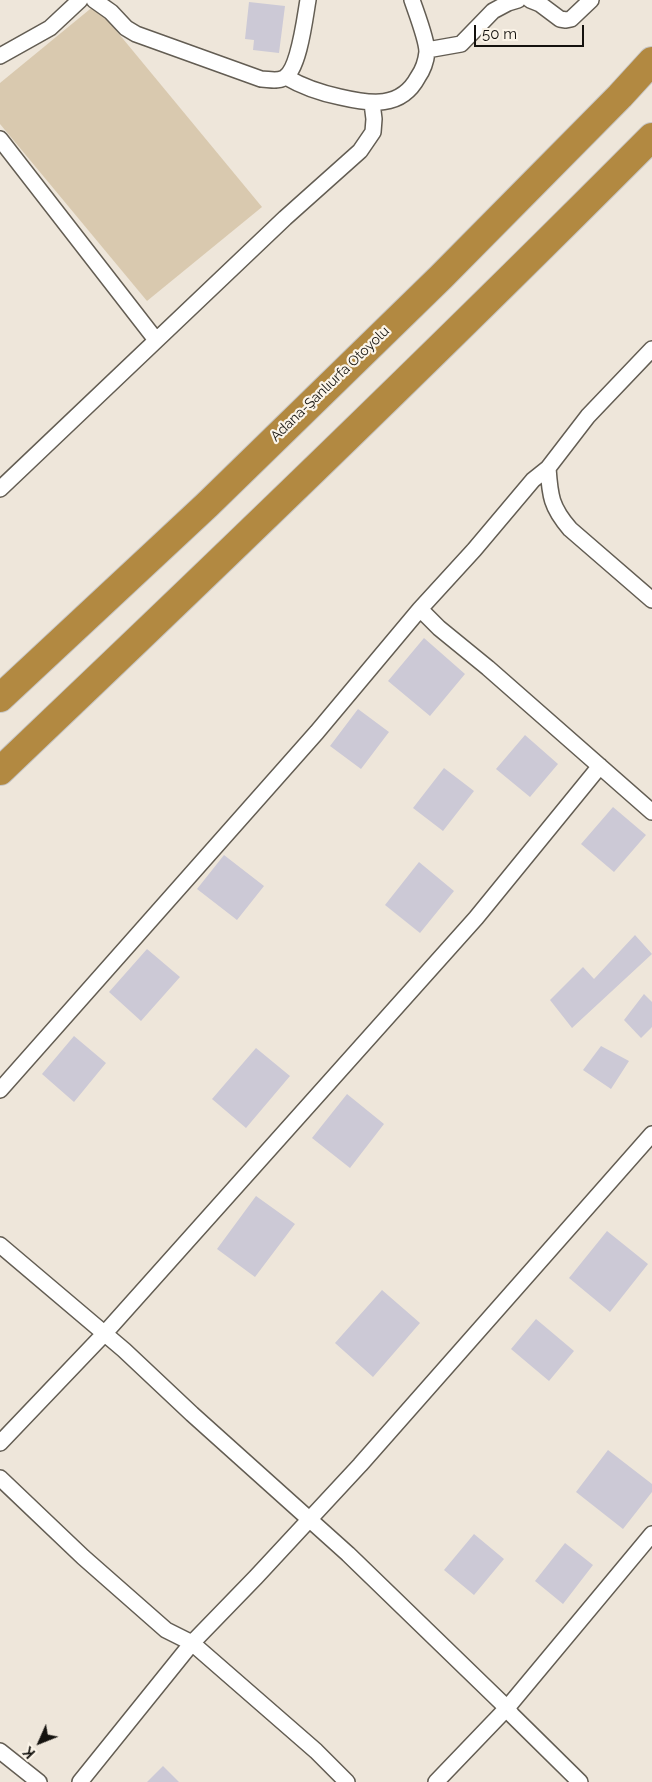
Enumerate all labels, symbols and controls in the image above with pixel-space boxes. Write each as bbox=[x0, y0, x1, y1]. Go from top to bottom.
scale bar bbox=[477, 15, 587, 47]
text: 50 m bbox=[482, 25, 517, 43]
street label: Adana-Şanlıurfa Otoyolu bbox=[267, 323, 393, 445]
north arrow bbox=[15, 1717, 65, 1767]
text: K bbox=[20, 1743, 38, 1761]

